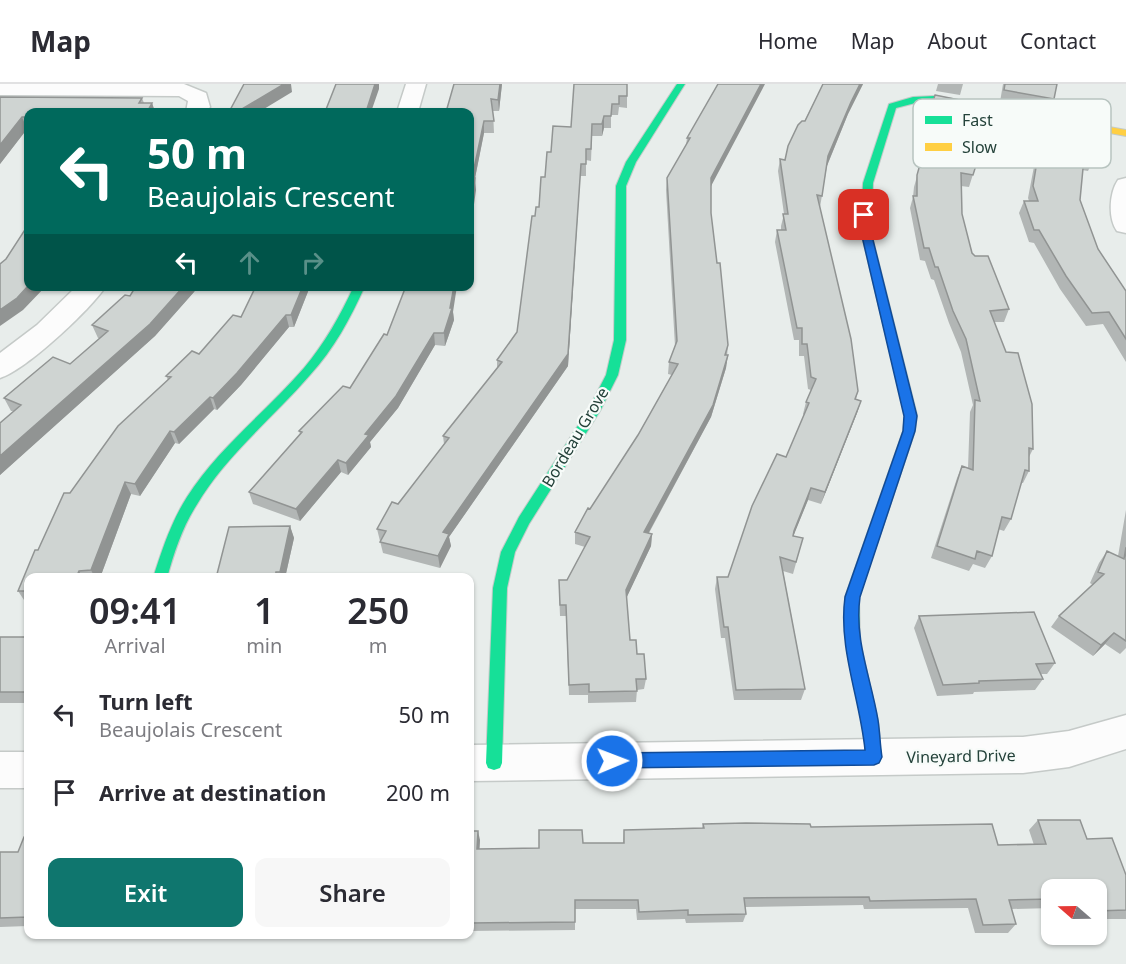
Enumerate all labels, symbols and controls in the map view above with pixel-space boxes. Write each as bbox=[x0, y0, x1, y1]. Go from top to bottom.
text: Map bbox=[30, 22, 91, 60]
text: Home bbox=[758, 27, 818, 55]
text: Map bbox=[851, 27, 894, 55]
text: About bbox=[927, 27, 987, 55]
text: Contact bbox=[1020, 27, 1096, 55]
legend bbox=[913, 99, 1111, 168]
text: Fast bbox=[962, 109, 993, 131]
text: 50 m bbox=[147, 124, 247, 181]
icon: left bbox=[48, 132, 126, 210]
text: Slow bbox=[962, 136, 997, 158]
text: Beaujolais Crescent bbox=[147, 178, 394, 215]
pin bbox=[838, 189, 889, 240]
icon: arrive bbox=[847, 198, 880, 231]
icon: left bbox=[170, 246, 203, 279]
icon: ahead bbox=[233, 246, 266, 279]
icon: right bbox=[296, 246, 329, 279]
street label: Bordeau Grove bbox=[537, 383, 613, 491]
text: 09:41 bbox=[89, 586, 181, 635]
text: 1 bbox=[254, 586, 275, 635]
text: 250 bbox=[347, 586, 409, 635]
text: Arrival bbox=[105, 632, 166, 659]
text: min bbox=[246, 632, 282, 659]
text: m bbox=[369, 632, 388, 659]
text: Turn left bbox=[99, 686, 193, 716]
icon: left bbox=[48, 698, 81, 731]
text: 50 m bbox=[399, 699, 450, 729]
text: Beaujolais Crescent bbox=[99, 716, 282, 743]
position arrow bbox=[580, 729, 644, 793]
street label: Vineyard Drive bbox=[906, 744, 1016, 768]
icon: arrive bbox=[48, 776, 81, 809]
text: Arrive at destination bbox=[99, 777, 326, 807]
text: 200 m bbox=[386, 777, 450, 807]
button: Exit bbox=[48, 858, 243, 927]
button: Share bbox=[255, 858, 450, 927]
north arrow bbox=[1041, 879, 1107, 945]
map controls bbox=[1041, 879, 1107, 945]

